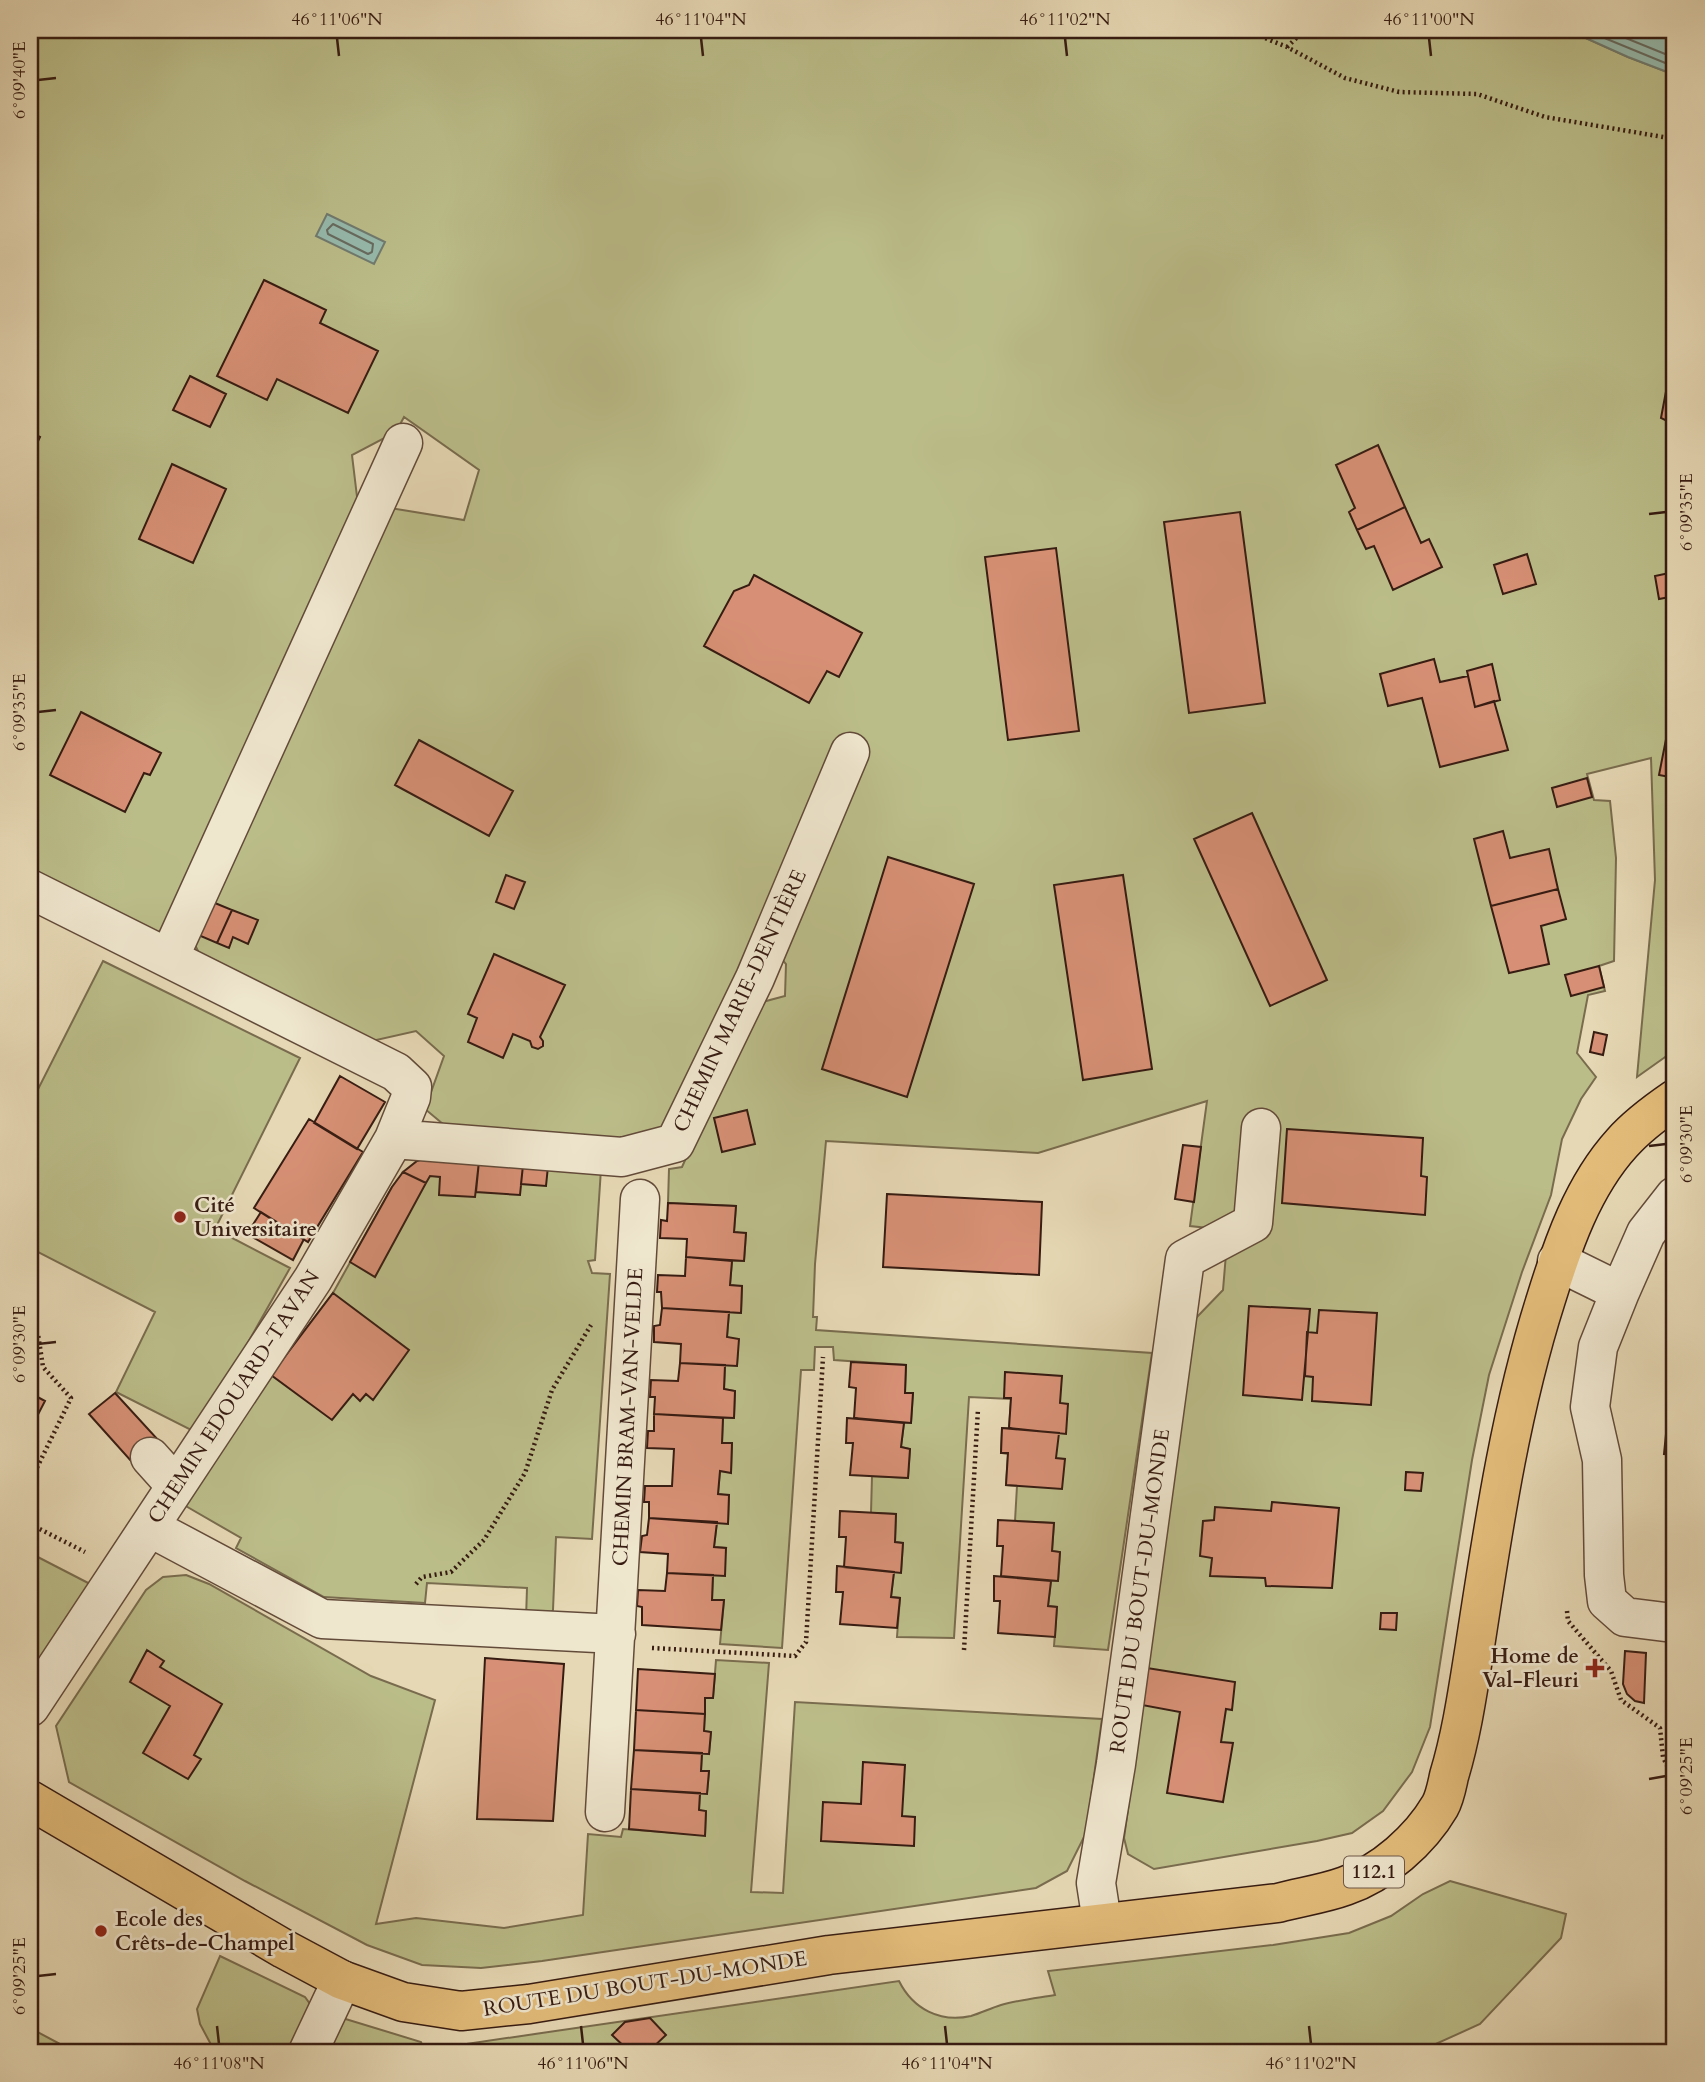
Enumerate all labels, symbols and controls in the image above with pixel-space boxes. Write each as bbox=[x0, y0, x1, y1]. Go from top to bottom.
text: 46°11'06"N bbox=[291, 7, 383, 32]
text: 46°11'04"N bbox=[655, 7, 747, 32]
text: 46°11'02"N bbox=[1019, 7, 1111, 32]
text: 46°11'00"N bbox=[1383, 7, 1475, 32]
text: 6°09'40"E bbox=[7, 41, 32, 119]
text: 6°09'35"E bbox=[1674, 473, 1699, 551]
text: 6°09'35"E bbox=[7, 673, 32, 751]
street label: CHEMIN MARIE-DENTIÈRE bbox=[666, 865, 814, 1137]
text: 6°09'30"E bbox=[1674, 1105, 1699, 1183]
place label: Cité Universitaire bbox=[194, 1191, 317, 1244]
marker: Cité Universitaire bbox=[172, 1209, 188, 1225]
street label: CHEMIN EDOUARD-TAVAN bbox=[141, 1265, 327, 1529]
street label: CHEMIN BRAM-VAN-VELDE bbox=[606, 1267, 650, 1567]
text: 6°09'30"E bbox=[7, 1305, 32, 1383]
street label: ROUTE DU BOUT-DU-MONDE bbox=[1103, 1427, 1177, 1755]
place label: Home de Val-Fleuri bbox=[1482, 1642, 1579, 1695]
marker: Home de Val-Fleuri bbox=[1585, 1658, 1605, 1678]
text: 6°09'25"E bbox=[1674, 1737, 1699, 1815]
road number: 112.1 bbox=[1344, 1856, 1404, 1888]
place label: Ecole des Crêts-de-Champel bbox=[115, 1905, 295, 1958]
marker: Ecole des Crêts-de-Champel bbox=[93, 1923, 109, 1939]
text: 6°09'25"E bbox=[7, 1937, 32, 2015]
street label: ROUTE DU BOUT-DU-MONDE bbox=[481, 1944, 809, 2024]
text: 46°11'08"N bbox=[173, 2051, 265, 2076]
text: 46°11'06"N bbox=[537, 2051, 629, 2076]
text: 46°11'04"N bbox=[901, 2051, 993, 2076]
text: 46°11'02"N bbox=[1265, 2051, 1357, 2076]

